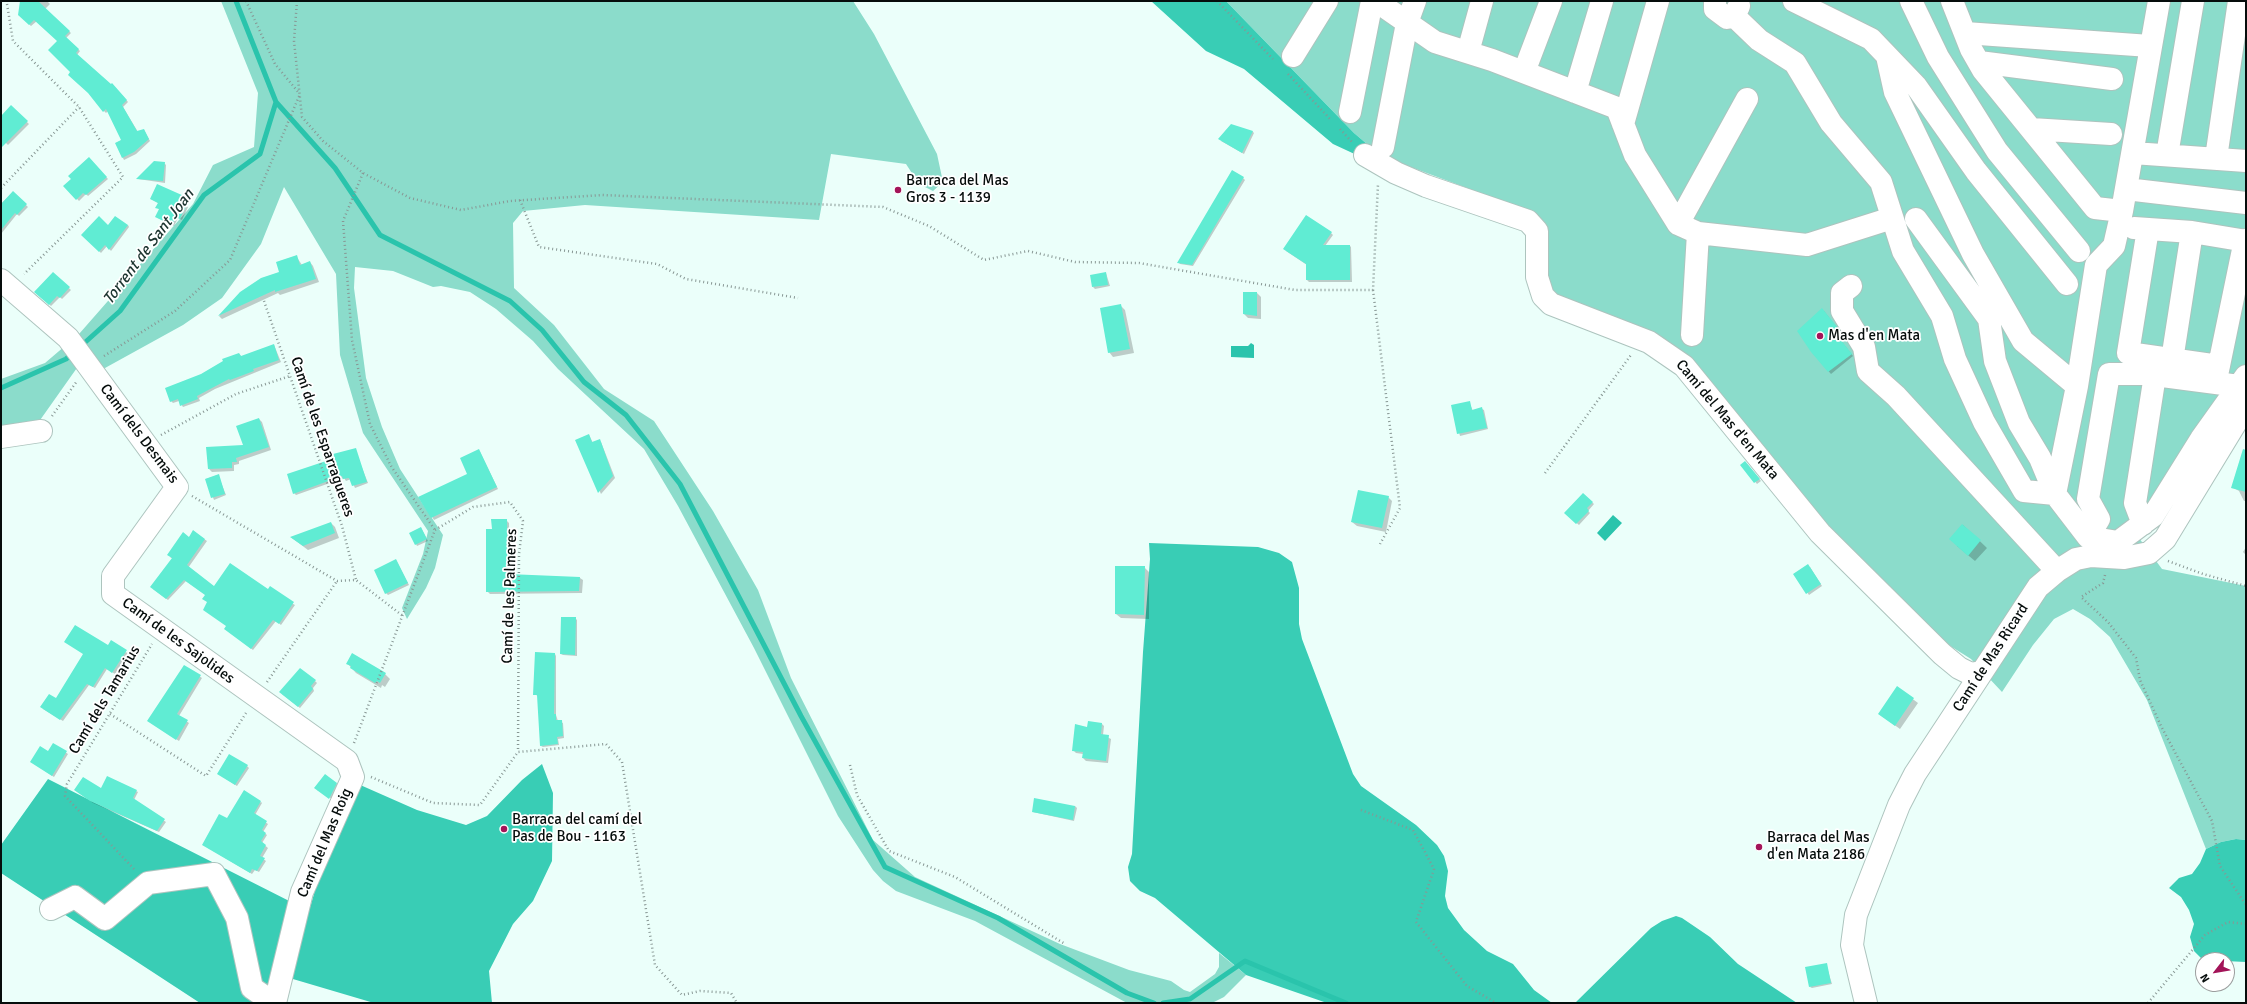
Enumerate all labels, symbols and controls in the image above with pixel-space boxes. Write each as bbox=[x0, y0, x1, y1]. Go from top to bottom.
place label: Barraca del Mas Gros 3 - 1139 bbox=[906, 172, 1009, 207]
marker: Barraca del Mas Gros 3 - 1139 bbox=[893, 185, 903, 195]
water label: Torrent de Sant Joan bbox=[99, 186, 199, 308]
place label: Mas d'en Mata bbox=[1828, 327, 1920, 345]
marker: Mas d'en Mata bbox=[1815, 331, 1825, 341]
street label: Camí de les Esparragueres bbox=[286, 355, 358, 519]
street label: Camí del Mas d'en Mata bbox=[1672, 356, 1782, 484]
street label: Camí dels Desmais bbox=[96, 381, 182, 487]
street label: Camí de les Palmeres bbox=[499, 528, 521, 664]
street label: Camí de les Sajolides bbox=[118, 594, 238, 688]
street label: Camí de Mas Ricard bbox=[1949, 601, 2033, 715]
street label: Camí dels Tamarius bbox=[65, 642, 145, 758]
street label: Camí del Mas Roig bbox=[294, 786, 356, 900]
place label: Barraca del camí del Pas de Bou - 1163 bbox=[512, 811, 642, 846]
marker: Barraca del camí del Pas de Bou - 1163 bbox=[499, 824, 509, 834]
place label: Barraca del Mas d'en Mata 2186 bbox=[1767, 829, 1870, 864]
marker: Barraca del Mas d'en Mata 2186 bbox=[1754, 842, 1764, 852]
north arrow bbox=[2195, 952, 2235, 992]
text: N bbox=[2198, 971, 2213, 985]

